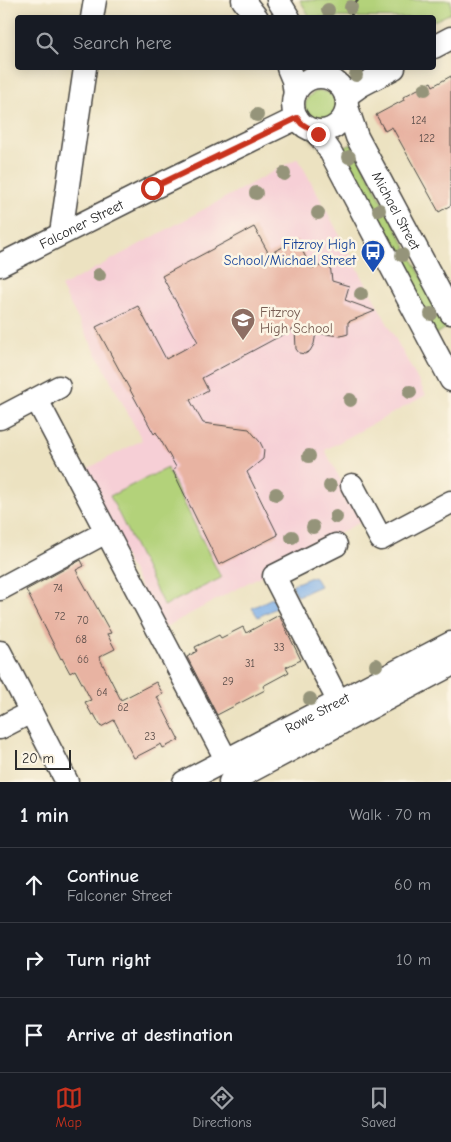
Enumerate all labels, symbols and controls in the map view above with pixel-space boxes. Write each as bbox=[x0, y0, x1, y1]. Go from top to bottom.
search box bbox=[15, 15, 436, 70]
icon: search bbox=[33, 29, 61, 57]
text: Search here bbox=[73, 32, 172, 54]
house number: 124 bbox=[411, 114, 427, 127]
route end bbox=[307, 123, 330, 146]
house number: 122 bbox=[419, 132, 435, 145]
street label: Michael Street bbox=[368, 169, 424, 254]
route start bbox=[141, 177, 164, 200]
street label: Falconer Street bbox=[37, 196, 127, 253]
place label: Fitzroy High School/Michael Street bbox=[224, 236, 357, 269]
bus stop icon: Fitzroy High School/Michael Street bbox=[360, 239, 386, 273]
place label: Fitzroy High School bbox=[260, 304, 333, 337]
school or university icon: Fitzroy High School bbox=[230, 307, 256, 341]
house number: 74 bbox=[53, 582, 63, 595]
house number: 72 bbox=[55, 610, 66, 623]
house number: 70 bbox=[77, 614, 89, 627]
house number: 68 bbox=[75, 633, 87, 646]
house number: 33 bbox=[273, 641, 285, 654]
house number: 66 bbox=[77, 653, 89, 666]
house number: 31 bbox=[245, 657, 255, 670]
house number: 29 bbox=[222, 675, 234, 688]
house number: 64 bbox=[96, 686, 108, 699]
street label: Rowe Street bbox=[282, 689, 353, 737]
house number: 62 bbox=[117, 701, 129, 714]
house number: 23 bbox=[144, 730, 156, 743]
scale bar bbox=[15, 747, 71, 770]
text: 20 m bbox=[22, 750, 54, 767]
text: 1 min bbox=[20, 803, 69, 827]
text: Walk · 70 m bbox=[349, 806, 431, 824]
text: Continue bbox=[67, 865, 139, 887]
icon: ahead bbox=[20, 871, 48, 899]
text: 60 m bbox=[394, 876, 431, 894]
text: Falconer Street bbox=[67, 887, 172, 905]
icon: right bbox=[20, 946, 48, 974]
text: Turn right bbox=[67, 949, 151, 971]
text: 10 m bbox=[396, 951, 431, 969]
icon: arrive bbox=[20, 1021, 48, 1049]
text: Arrive at destination bbox=[67, 1024, 233, 1046]
tab: Map bbox=[55, 1084, 83, 1131]
tab: Directions bbox=[192, 1084, 252, 1131]
tab: Saved bbox=[361, 1084, 396, 1131]

